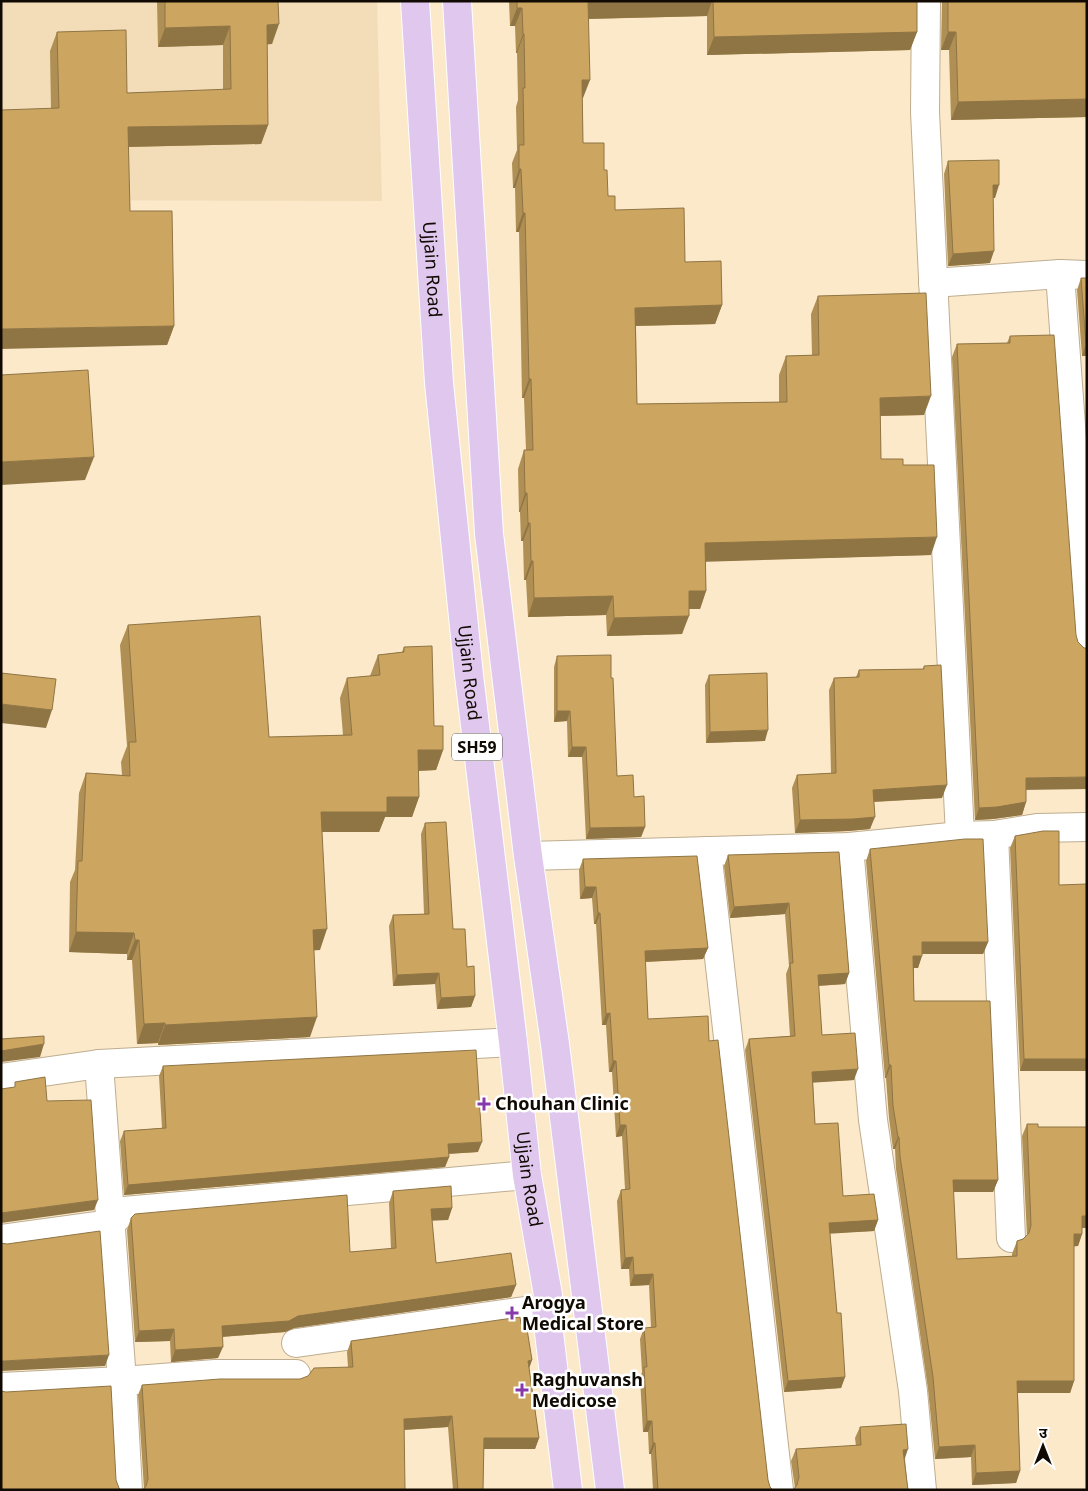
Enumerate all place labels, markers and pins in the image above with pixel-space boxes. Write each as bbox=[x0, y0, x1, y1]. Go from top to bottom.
place label: Chouhan Clinic bbox=[495, 1094, 629, 1117]
marker: Chouhan Clinic bbox=[477, 1097, 491, 1111]
place label: Arogya Medical Store bbox=[522, 1293, 644, 1337]
marker: Arogya Medical Store bbox=[506, 1307, 518, 1319]
place label: Raghuvansh Medicose bbox=[532, 1370, 643, 1414]
marker: Raghuvansh Medicose bbox=[516, 1384, 528, 1396]

